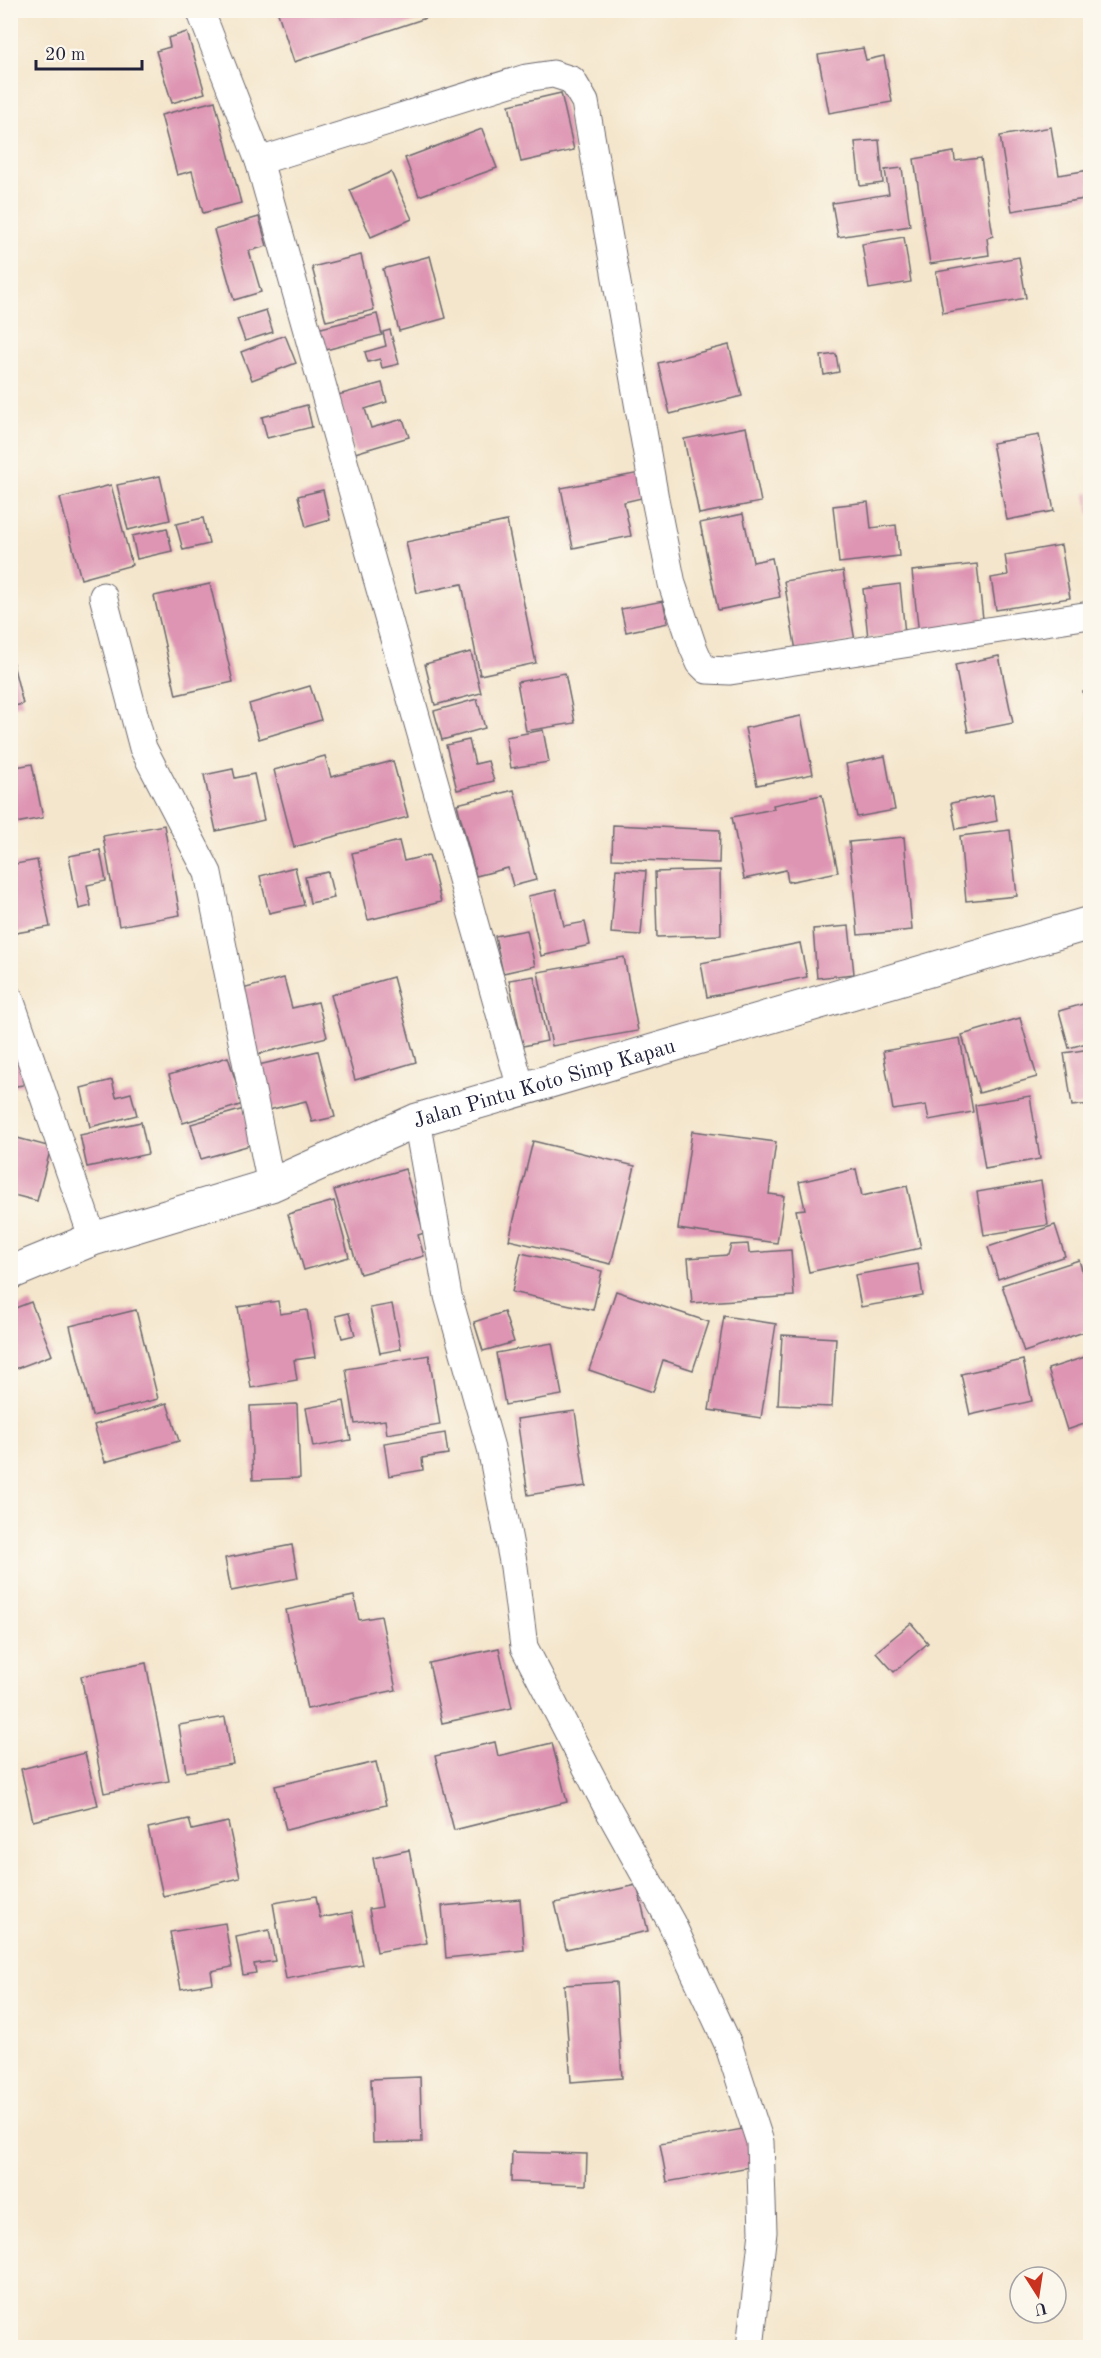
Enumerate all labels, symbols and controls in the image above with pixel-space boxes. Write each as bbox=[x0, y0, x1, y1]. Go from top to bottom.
scale bar bbox=[36, 33, 142, 71]
text: 20 m bbox=[45, 46, 85, 64]
street label: Jalan Pintu Koto Simp Kapau bbox=[411, 1036, 678, 1132]
north arrow bbox=[1008, 2265, 1068, 2325]
text: U bbox=[1033, 2299, 1049, 2317]

